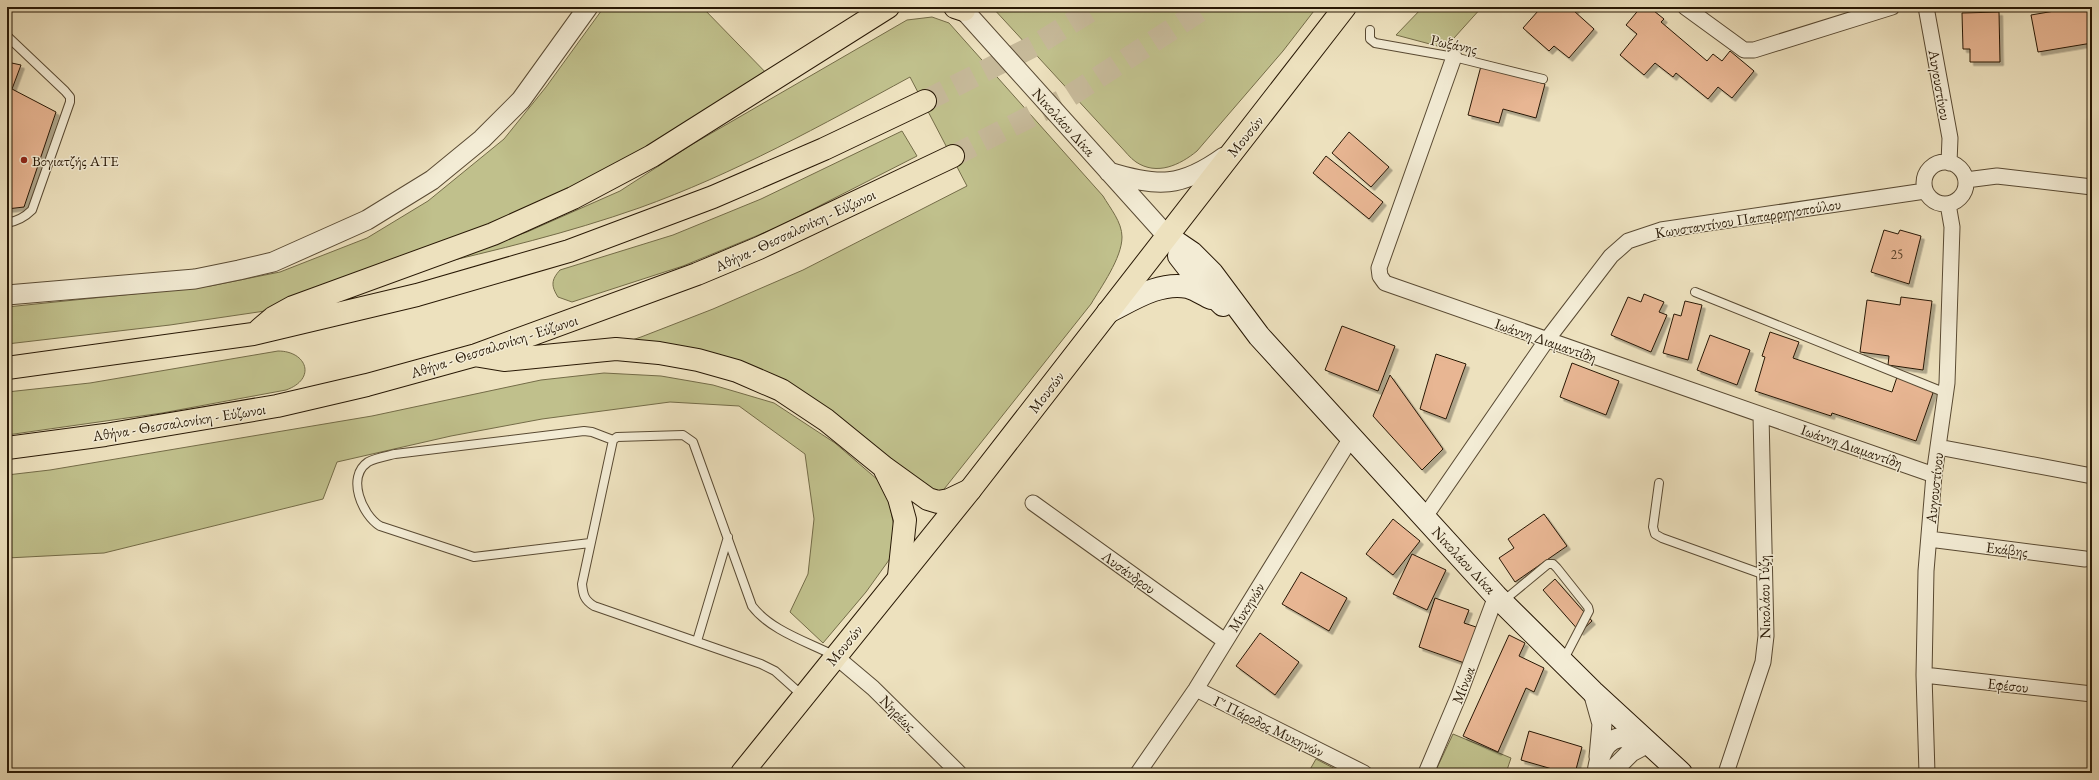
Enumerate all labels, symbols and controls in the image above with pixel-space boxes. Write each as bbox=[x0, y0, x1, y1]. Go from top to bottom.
street label: Ρωξάνης bbox=[1429, 30, 1479, 58]
street label: Αυγουστίνου bbox=[1924, 47, 1956, 122]
street label: Νικολάου Δίκα bbox=[1028, 84, 1100, 160]
street label: Μουσών bbox=[1223, 111, 1267, 161]
place label: Βογιατζής ΑΤΕ bbox=[32, 151, 119, 170]
marker: Βογιατζής ΑΤΕ bbox=[19, 155, 29, 165]
street label: Αθήνα - Θεσσαλονίκη - Εύζωνοι bbox=[711, 184, 879, 276]
street label: Κωνσταντίνου Παπαρρηγοπούλου bbox=[1654, 194, 1842, 242]
house number: 25 bbox=[1891, 246, 1903, 263]
street label: Αθήνα - Θεσσαλονίκη - Εύζωνοι bbox=[407, 310, 581, 382]
street label: Ιωάννη Διαμαντίδη bbox=[1492, 314, 1600, 366]
street label: Μουσών bbox=[1024, 367, 1068, 417]
street label: Αθήνα - Θεσσαλονίκη - Εύζωνοι bbox=[90, 399, 267, 445]
street label: Ιωάννη Διαμαντίδη bbox=[1798, 420, 1906, 472]
street label: Αυγουστίνου bbox=[1921, 452, 1947, 525]
street label: Νικολάου Δίκα bbox=[1428, 522, 1500, 598]
street label: Εκάβης bbox=[1985, 537, 2029, 561]
street label: Λυσάνδρου bbox=[1097, 545, 1160, 598]
street label: Νικολάου Γύζη bbox=[1754, 555, 1774, 639]
street label: Μυκηνών bbox=[1223, 579, 1269, 635]
street label: Μουσών bbox=[822, 620, 866, 670]
street label: Μίνωα bbox=[1447, 663, 1479, 706]
street label: Εφέσου bbox=[1987, 673, 2029, 697]
street label: Νηρέως bbox=[876, 691, 920, 735]
street label: Γ΄ Πάροδος Μυκηνών bbox=[1211, 691, 1327, 761]

